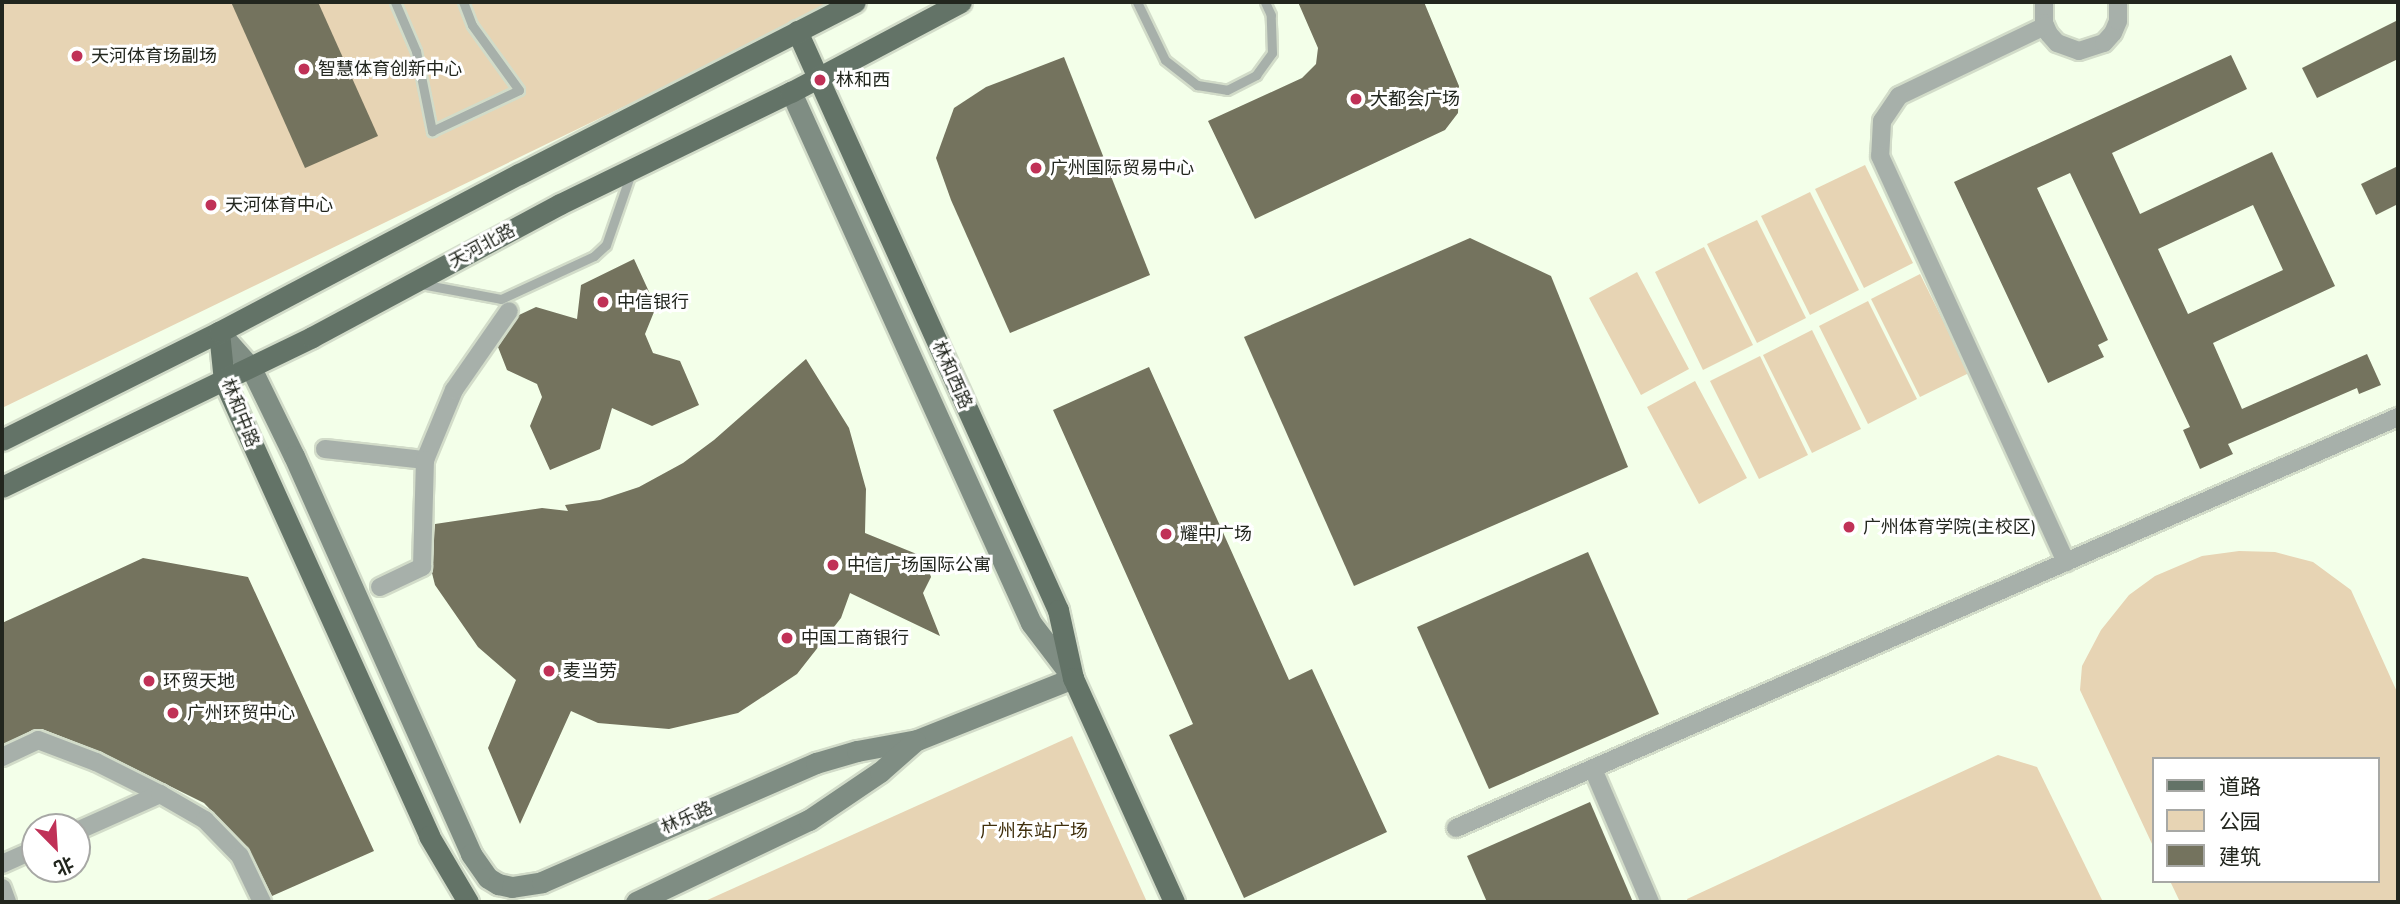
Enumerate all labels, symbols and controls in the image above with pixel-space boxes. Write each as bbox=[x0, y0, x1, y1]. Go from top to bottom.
place label: 天河体育场副场 bbox=[91, 45, 217, 67]
marker: 天河体育场副场 bbox=[69, 48, 85, 64]
place label: 智慧体育创新中心 bbox=[318, 58, 462, 80]
marker: 智慧体育创新中心 bbox=[296, 61, 312, 77]
place label: 林和西 bbox=[836, 69, 890, 91]
marker: 林和西 bbox=[810, 70, 830, 90]
place label: 大都会广场 bbox=[1370, 88, 1460, 110]
marker: 大都会广场 bbox=[1348, 91, 1364, 107]
place label: 广州国际贸易中心 bbox=[1050, 157, 1194, 179]
marker: 广州国际贸易中心 bbox=[1028, 160, 1044, 176]
place label: 天河体育中心 bbox=[225, 194, 333, 216]
marker: 天河体育中心 bbox=[203, 197, 219, 213]
street label: 天河北路 bbox=[445, 220, 519, 272]
place label: 中信银行 bbox=[617, 291, 689, 313]
marker: 中信银行 bbox=[595, 294, 611, 310]
street label: 林和西路 bbox=[927, 338, 977, 412]
street label: 林和中路 bbox=[217, 376, 263, 450]
place label: 广州体育学院(主校区) bbox=[1863, 516, 2036, 538]
marker: 广州体育学院(主校区) bbox=[1841, 519, 1857, 535]
place label: 耀中广场 bbox=[1180, 523, 1252, 545]
marker: 耀中广场 bbox=[1158, 526, 1174, 542]
place label: 中信广场国际公寓 bbox=[847, 554, 991, 576]
marker: 中信广场国际公寓 bbox=[825, 557, 841, 573]
place label: 中国工商银行 bbox=[801, 627, 909, 649]
marker: 中国工商银行 bbox=[779, 630, 795, 646]
place label: 麦当劳 bbox=[563, 660, 617, 682]
marker: 麦当劳 bbox=[541, 663, 557, 679]
place label: 环贸天地 bbox=[163, 670, 235, 692]
marker: 环贸天地 bbox=[141, 673, 157, 689]
place label: 广州环贸中心 bbox=[187, 702, 295, 724]
marker: 广州环贸中心 bbox=[165, 705, 181, 721]
legend bbox=[2152, 757, 2379, 883]
text: 道路 bbox=[2219, 773, 2261, 801]
street label: 林乐路 bbox=[658, 797, 716, 839]
text: 公园 bbox=[2219, 808, 2261, 836]
north arrow bbox=[21, 813, 91, 883]
park label: 广州东站广场 bbox=[980, 820, 1088, 842]
text: 建筑 bbox=[2219, 843, 2261, 871]
text: 北 bbox=[50, 850, 78, 881]

